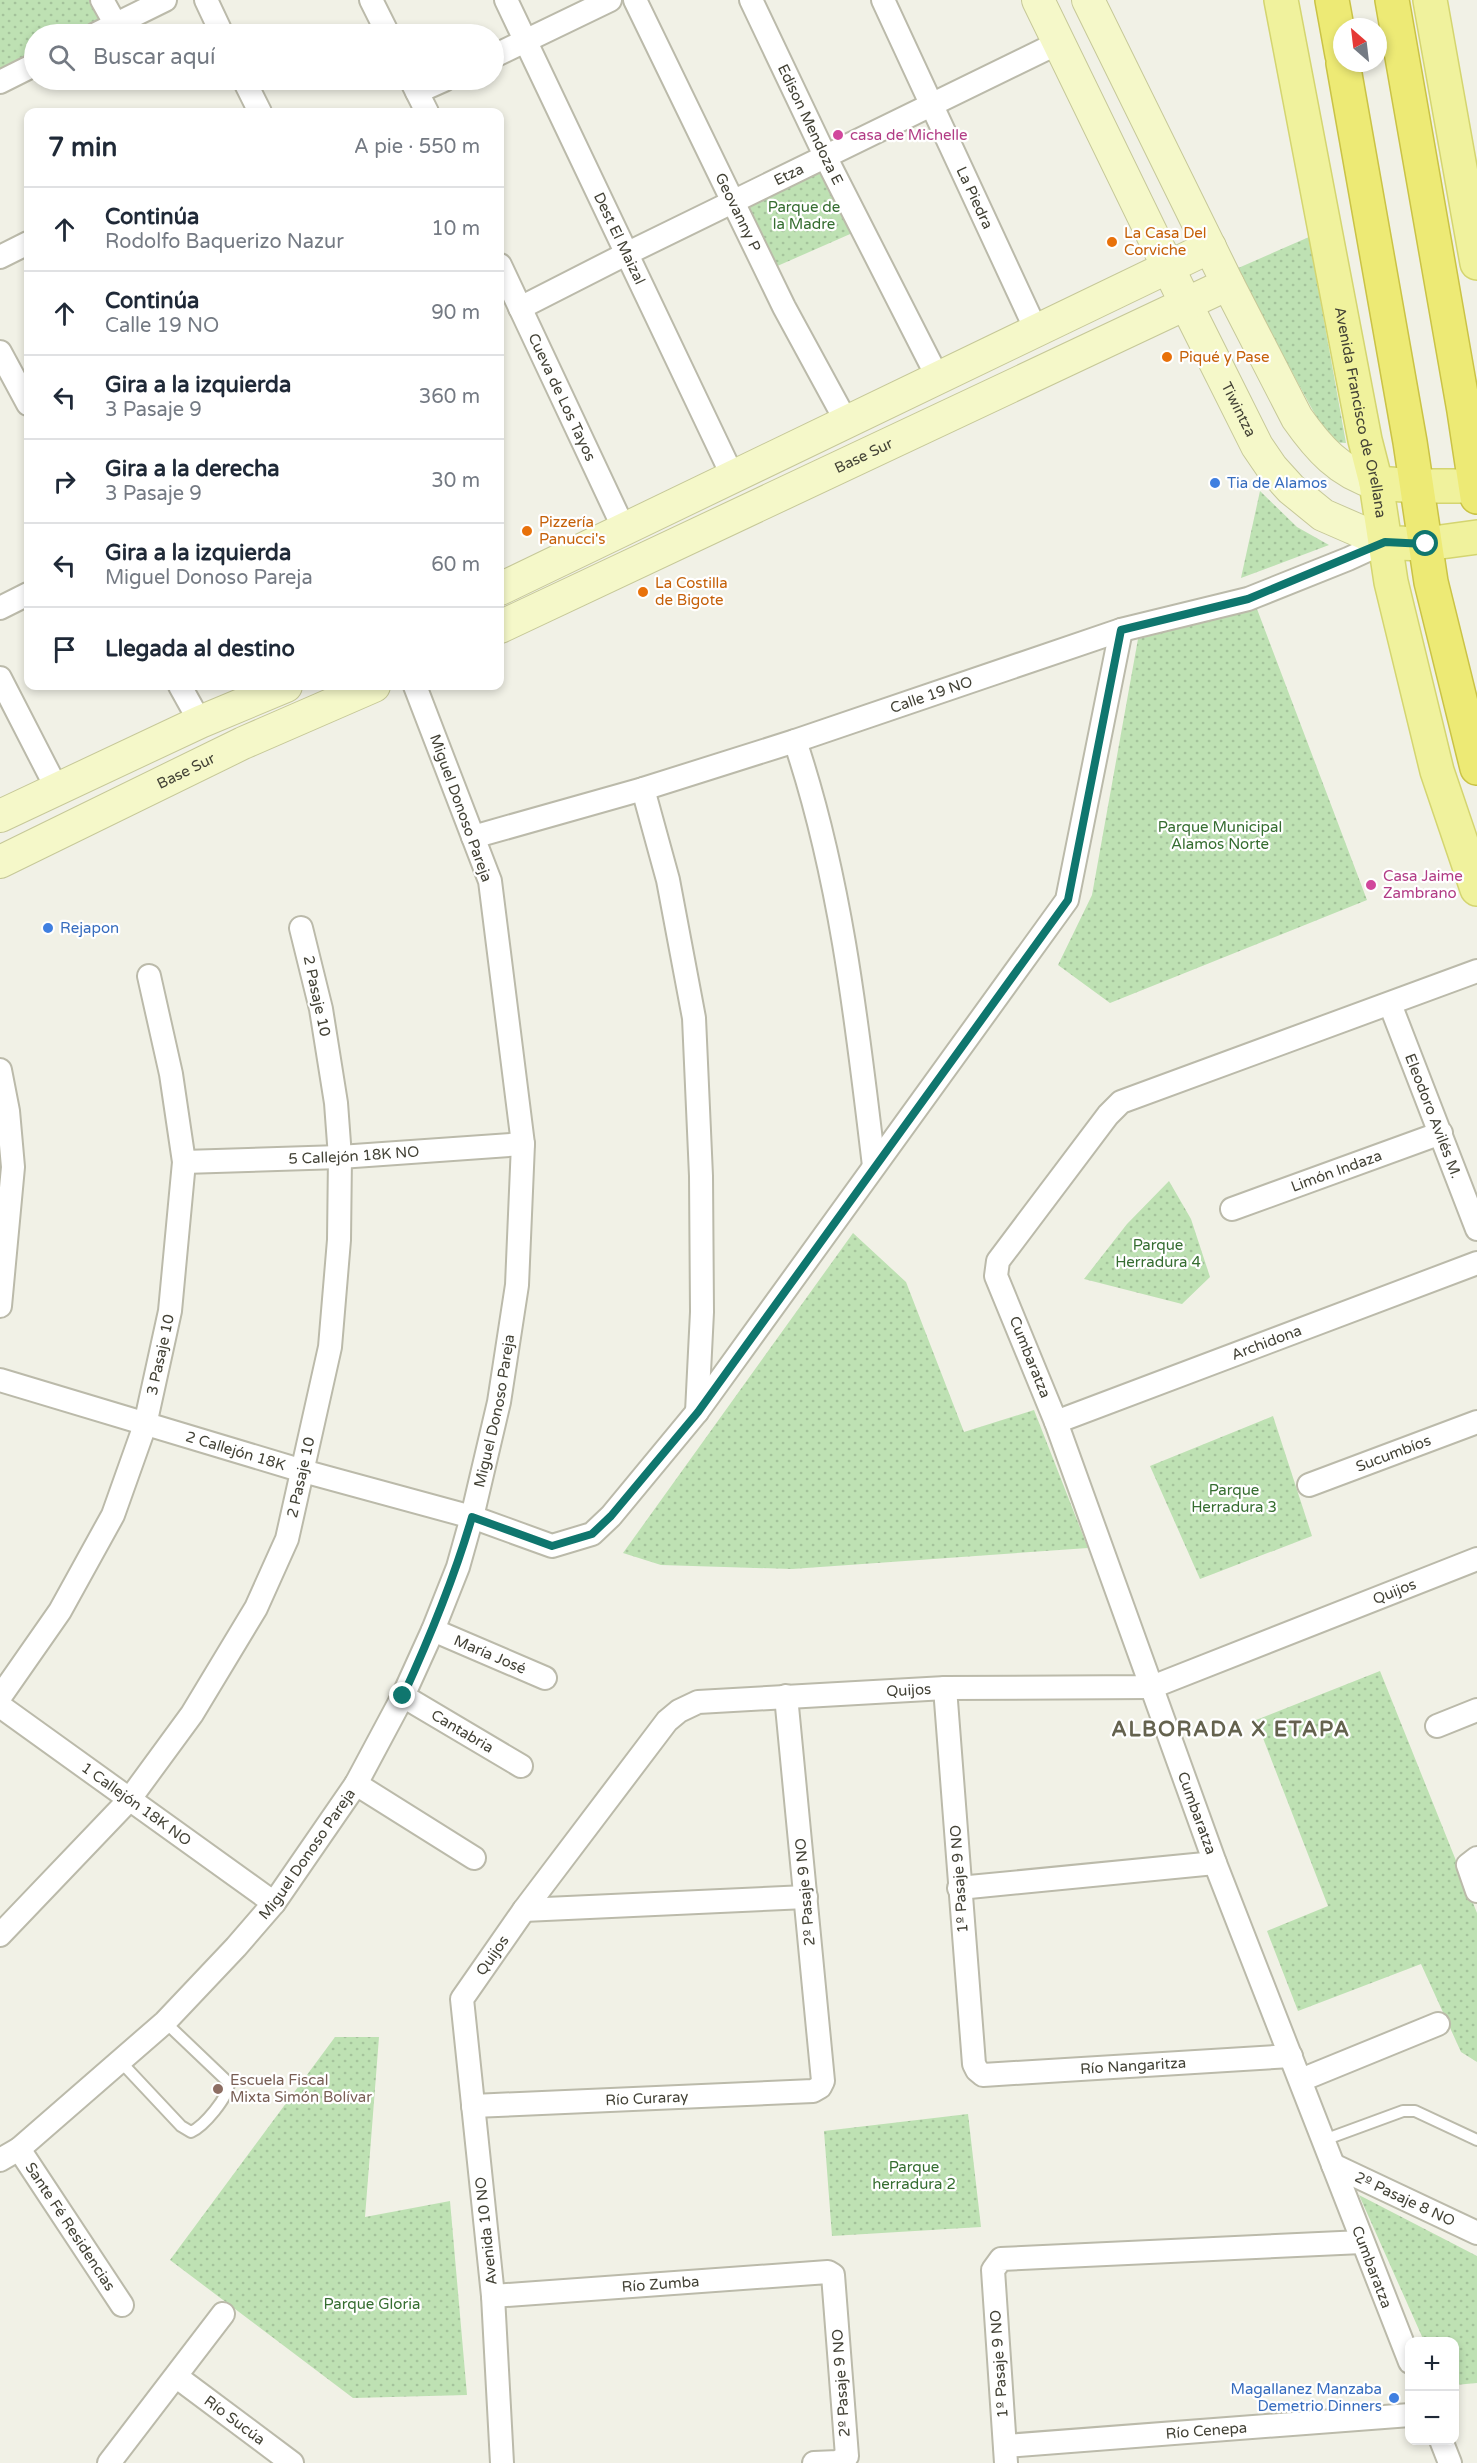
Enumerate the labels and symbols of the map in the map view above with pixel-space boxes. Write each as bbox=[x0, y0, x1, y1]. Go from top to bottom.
north arrow bbox=[1333, 18, 1387, 72]
street label: Edison Mendoza E bbox=[774, 61, 847, 188]
place label: casa de Michelle bbox=[850, 126, 967, 144]
marker: casa de Michelle bbox=[831, 128, 845, 142]
street label: Etza bbox=[771, 160, 807, 189]
street label: La Piedra bbox=[952, 164, 997, 232]
street label: Geovanny P bbox=[711, 170, 765, 255]
street label: Dest El Maizal bbox=[590, 189, 649, 287]
park label: Parque de la Madre bbox=[768, 198, 840, 233]
place label: La Casa Del Corviche bbox=[1124, 224, 1207, 259]
marker: La Casa Del Corviche bbox=[1105, 235, 1119, 249]
street label: Avenida Francisco de Orellana bbox=[1331, 305, 1390, 519]
street label: Cueva de Los Tayos bbox=[524, 330, 600, 464]
place label: Piqué y Pase bbox=[1179, 348, 1269, 366]
marker: Piqué y Pase bbox=[1160, 350, 1174, 364]
street label: Tiwintza bbox=[1217, 379, 1260, 440]
street label: Base Sur bbox=[832, 434, 896, 477]
place label: Tia de Alamos bbox=[1227, 474, 1327, 492]
marker: Tia de Alamos bbox=[1208, 476, 1222, 490]
place label: Pizzería Panucci's bbox=[539, 513, 606, 548]
marker: Pizzería Panucci's bbox=[520, 524, 534, 538]
route start bbox=[1412, 530, 1438, 556]
place label: La Costilla de Bigote bbox=[655, 574, 728, 609]
marker: La Costilla de Bigote bbox=[636, 585, 650, 599]
street label: Calle 19 NO bbox=[888, 672, 975, 717]
street label: Miguel Donoso Pareja bbox=[426, 732, 496, 884]
street label: Base Sur bbox=[154, 749, 218, 793]
park label: Parque Municipal Alamos Norte bbox=[1158, 818, 1282, 853]
place label: Casa Jaime Zambrano bbox=[1383, 867, 1463, 902]
marker: Casa Jaime Zambrano bbox=[1364, 878, 1378, 892]
place label: Rejapon bbox=[60, 919, 119, 937]
marker: Rejapon bbox=[41, 921, 55, 935]
street label: 2 Pasaje 10 bbox=[300, 954, 334, 1038]
street label: Eleodoro Avilés M. bbox=[1401, 1051, 1466, 1181]
street label: 5 Callejón 18K NO bbox=[288, 1142, 420, 1168]
street label: Limón Indaza bbox=[1288, 1146, 1384, 1196]
park label: Parque Herradura 4 bbox=[1115, 1236, 1201, 1271]
street label: 3 Pasaje 10 bbox=[143, 1313, 178, 1397]
street label: Cumbaratza bbox=[1005, 1313, 1055, 1401]
street label: Archidona bbox=[1229, 1321, 1304, 1364]
street label: Miguel Donoso Pareja bbox=[470, 1333, 518, 1489]
street label: 2 Callejón 18K bbox=[184, 1427, 288, 1474]
street label: Sucumbíos bbox=[1353, 1431, 1433, 1476]
street label: 2 Pasaje 10 bbox=[283, 1435, 319, 1519]
park label: Parque Herradura 3 bbox=[1191, 1481, 1277, 1516]
street label: Quijos bbox=[1370, 1575, 1419, 1608]
street label: María José bbox=[451, 1631, 529, 1678]
street label: Quijos bbox=[886, 1680, 932, 1700]
route end bbox=[389, 1682, 415, 1708]
street label: Cantabria bbox=[428, 1706, 497, 1757]
district label: ALBORADA X ETAPA bbox=[1111, 1717, 1351, 1742]
street label: 1 Callejón 18K NO bbox=[78, 1758, 195, 1850]
street label: Cumbaratza bbox=[1174, 1769, 1220, 1857]
street label: Miguel Donoso Pareja bbox=[255, 1785, 359, 1923]
street label: 1º Pasaje 9 NO bbox=[946, 1824, 972, 1934]
street label: 2º Pasaje 9 NO bbox=[791, 1837, 819, 1947]
street label: Quijos bbox=[472, 1932, 513, 1979]
street label: Río Nangaritza bbox=[1080, 2053, 1187, 2078]
place label: Escuela Fiscal Mixta Simón Bolívar bbox=[230, 2071, 372, 2106]
marker: Escuela Fiscal Mixta Simón Bolívar bbox=[211, 2082, 225, 2096]
street label: Río Curaray bbox=[605, 2088, 689, 2109]
park label: Parque herradura 2 bbox=[872, 2158, 956, 2193]
street label: Sante Fé Residencias bbox=[21, 2159, 119, 2294]
street label: 2º Pasaje 8 NO bbox=[1352, 2168, 1458, 2230]
street label: Avenida 10 NO bbox=[471, 2176, 501, 2286]
street label: Cumbaratza bbox=[1348, 2223, 1396, 2311]
street label: Río Zumba bbox=[621, 2272, 700, 2296]
park label: Parque Gloria bbox=[324, 2295, 420, 2313]
street label: 1º Pasaje 9 NO bbox=[986, 2309, 1012, 2419]
street label: 2º Pasaje 9 NO bbox=[828, 2328, 854, 2438]
place label: Magallanez Manzaba Demetrio Dinners bbox=[1230, 2380, 1382, 2415]
marker: Magallanez Manzaba Demetrio Dinners bbox=[1387, 2391, 1401, 2405]
street label: Río Sucúa bbox=[201, 2392, 269, 2449]
street label: Río Cenepa bbox=[1165, 2418, 1248, 2443]

